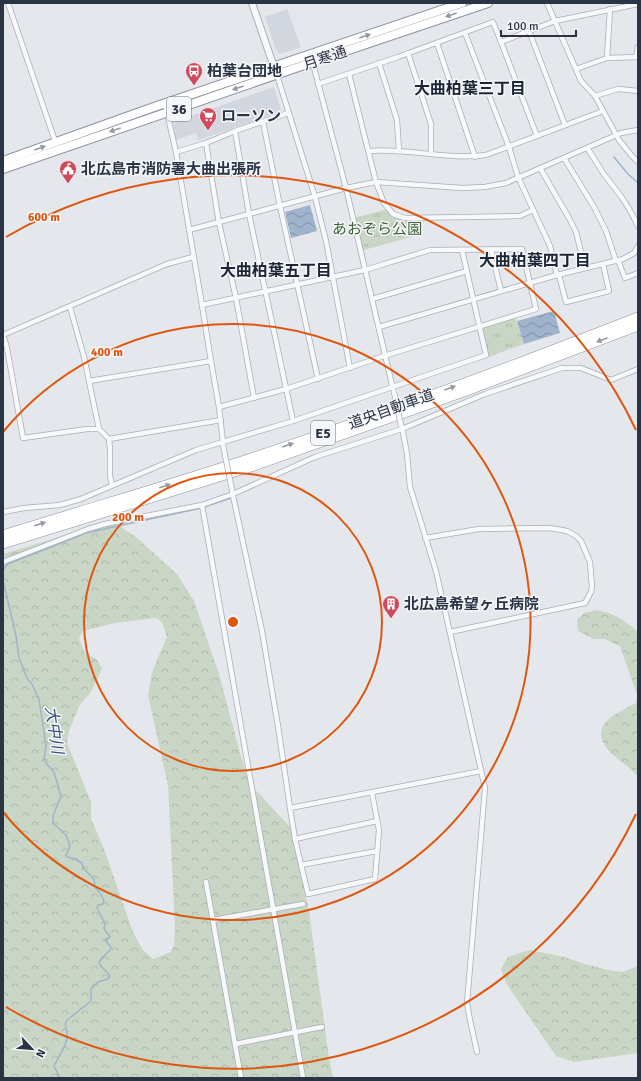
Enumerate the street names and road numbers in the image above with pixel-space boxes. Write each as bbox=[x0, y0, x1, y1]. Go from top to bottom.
street label: 月寒通 bbox=[301, 42, 349, 74]
road number: 36 bbox=[167, 97, 191, 121]
street label: 道央自動車道 bbox=[346, 385, 436, 433]
road number: E5 bbox=[311, 421, 335, 445]

